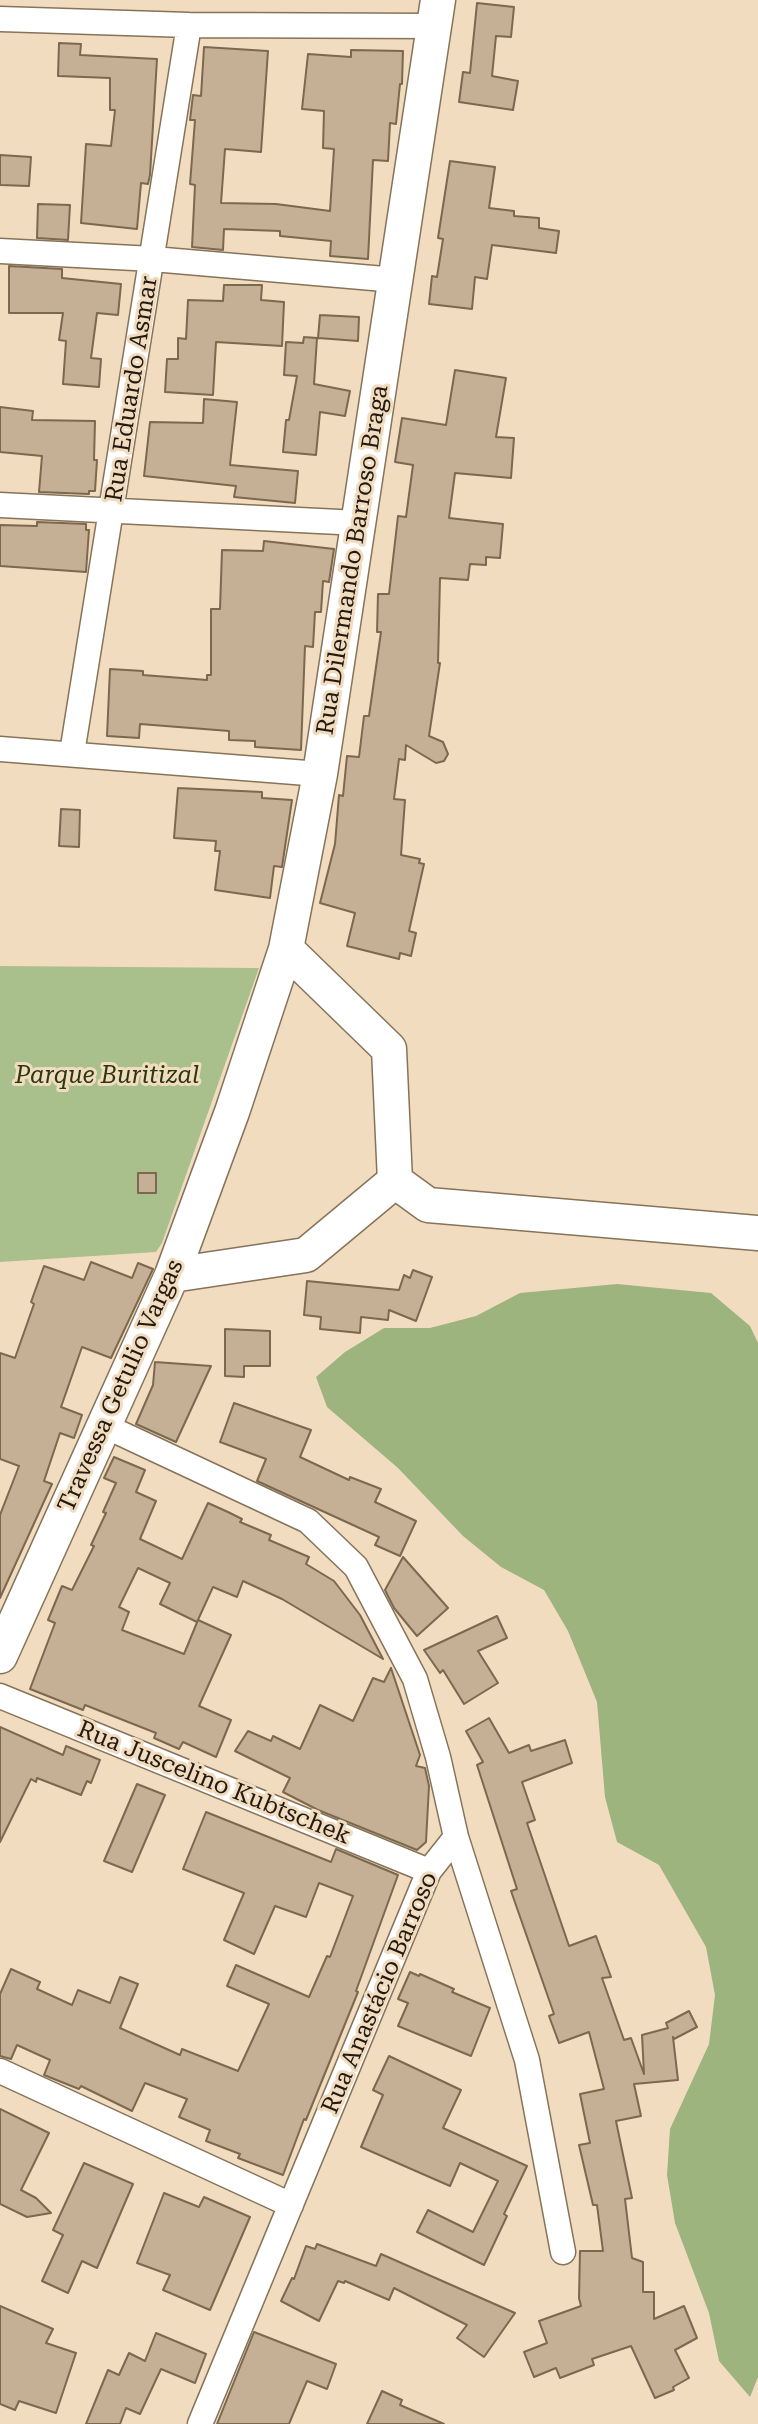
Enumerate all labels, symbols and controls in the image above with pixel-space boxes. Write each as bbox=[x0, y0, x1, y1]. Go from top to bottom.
street label: Rua Eduardo Asmar bbox=[100, 274, 164, 504]
street label: Rua Dilermando Barroso Braga bbox=[311, 383, 395, 737]
park label: Parque Buritizal bbox=[15, 1062, 199, 1090]
street label: Travessa Getulio Vargas bbox=[52, 1255, 190, 1517]
street label: Rua Juscelino Kubtschek bbox=[73, 1715, 355, 1851]
street label: Rua Anastácio Barroso bbox=[316, 1868, 444, 2118]

